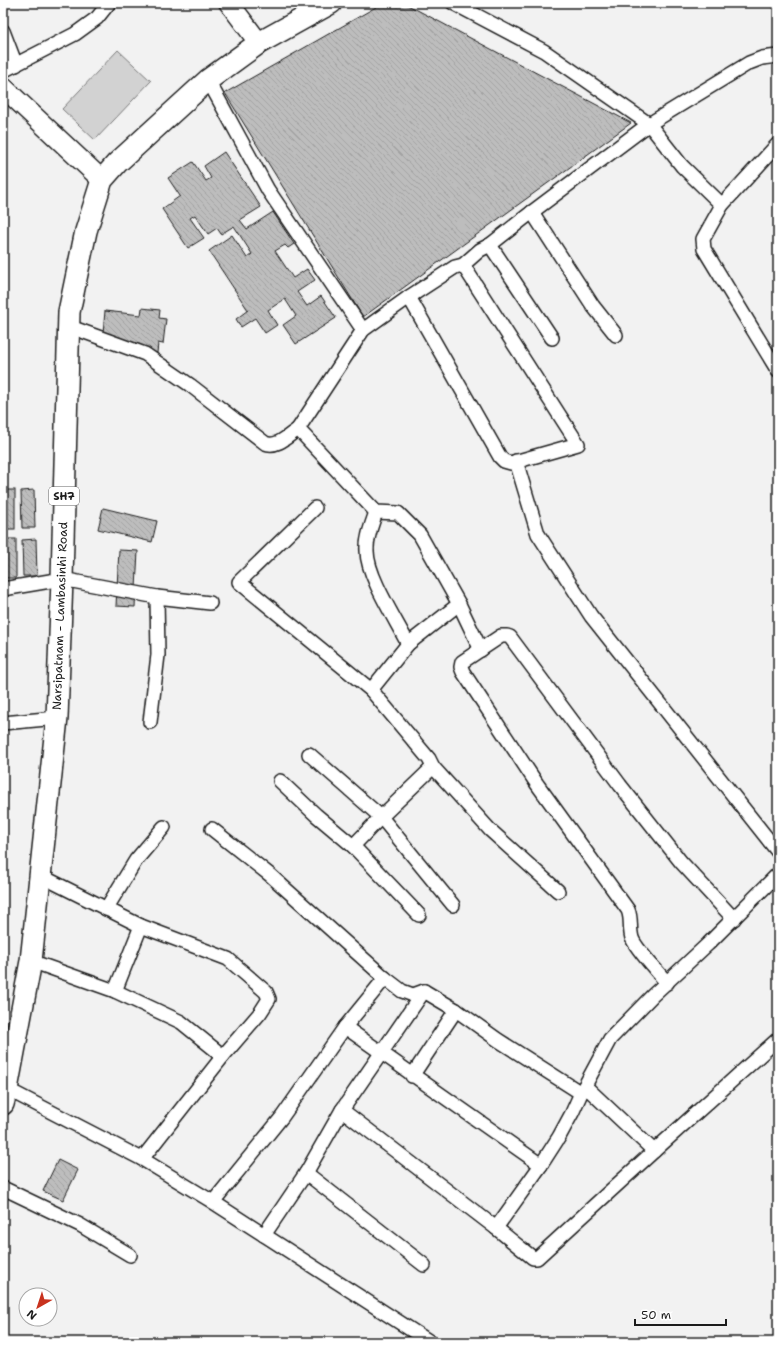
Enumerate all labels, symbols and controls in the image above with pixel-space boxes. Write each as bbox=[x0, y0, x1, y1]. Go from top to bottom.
road number: SH7 bbox=[49, 487, 79, 505]
street label: Narsipatnam - Lambasinhi Road bbox=[49, 521, 71, 711]
north arrow bbox=[18, 1287, 58, 1327]
scale bar bbox=[635, 1301, 726, 1327]
text: N bbox=[24, 1306, 40, 1323]
text: 50 m bbox=[641, 1307, 671, 1323]

